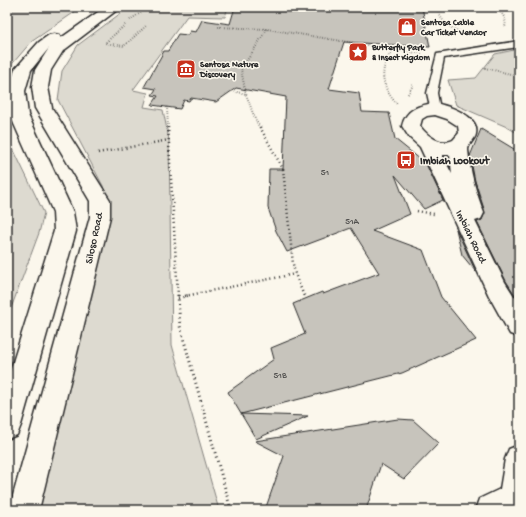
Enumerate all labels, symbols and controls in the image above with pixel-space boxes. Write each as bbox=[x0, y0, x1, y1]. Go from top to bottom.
shop icon: Sentosa Cable Car Ticket Vendor bbox=[396, 16, 418, 38]
place label: Sentosa Cable Car Ticket Vendor bbox=[420, 18, 488, 39]
place icon: Butterfly Park & Insect Kigdom bbox=[347, 41, 369, 63]
place label: Butterfly Park & Insect Kigdom bbox=[371, 43, 431, 64]
museum icon: Sentosa Nature Discovery bbox=[175, 58, 197, 80]
place label: Sentosa Nature Discovery bbox=[199, 60, 259, 81]
bus stop icon: Imbiah Lookout bbox=[395, 149, 417, 171]
place label: Imbiah Lookout bbox=[420, 155, 490, 168]
house number: 51 bbox=[321, 168, 330, 179]
street label: Imbiah Road bbox=[452, 208, 489, 267]
street label: Siloso Road bbox=[84, 210, 107, 265]
house number: 51A bbox=[345, 217, 360, 228]
house number: 51B bbox=[274, 371, 287, 382]

